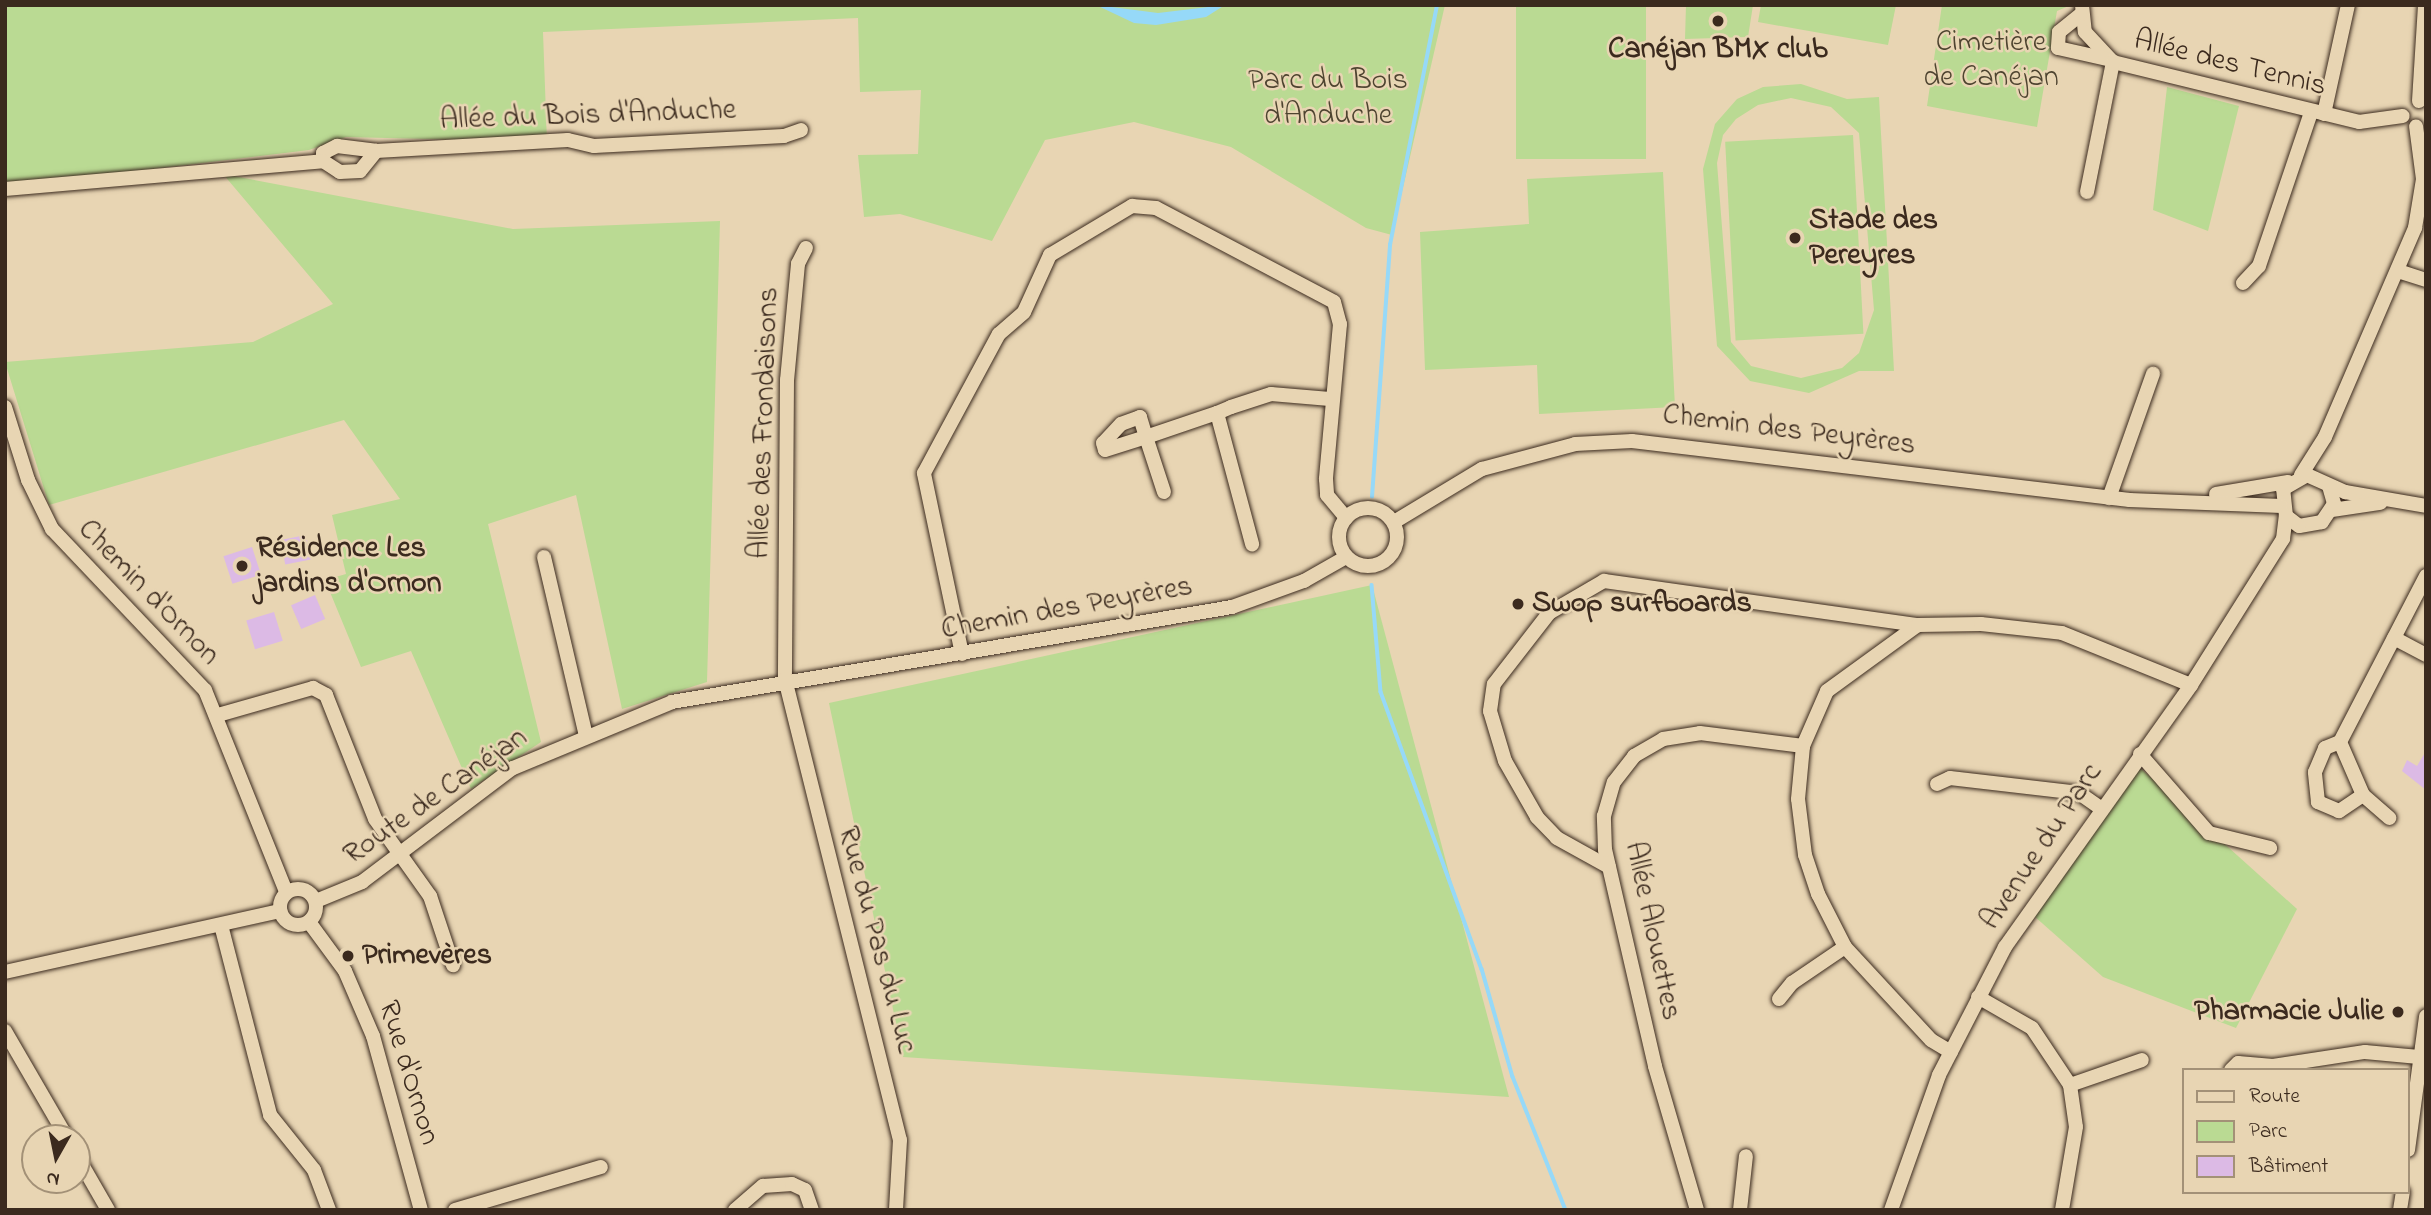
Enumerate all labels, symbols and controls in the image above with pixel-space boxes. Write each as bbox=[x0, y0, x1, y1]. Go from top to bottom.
marker: Canéjan BMX club bbox=[1710, 13, 1726, 29]
street label: Allée des Tennis bbox=[2130, 23, 2330, 105]
park label: Cimetière de Canéjan bbox=[1923, 25, 2059, 96]
place label: Canéjan BMX club bbox=[1608, 32, 1828, 68]
park label: Parc du Bois d'Anduche bbox=[1248, 63, 1408, 134]
street label: Allée du Bois d'Anduche bbox=[439, 93, 737, 139]
place label: Stade des Pereyres bbox=[1809, 203, 1938, 274]
marker: Stade des Pereyres bbox=[1787, 230, 1803, 246]
street label: Allée des Frondaisons bbox=[742, 286, 788, 560]
street label: Chemin des Peyrères bbox=[1660, 398, 1918, 464]
street label: Chemin d'Ornon bbox=[69, 512, 227, 674]
place label: Résidence Les jardins d'Ornon bbox=[256, 531, 441, 602]
marker: Résidence Les jardins d'Ornon bbox=[234, 558, 250, 574]
street label: Chemin des Peyrères bbox=[938, 569, 1196, 649]
place label: Swop surfboards bbox=[1532, 586, 1752, 622]
marker: Swop surfboards bbox=[1510, 596, 1526, 612]
street label: Route de Canéjan bbox=[337, 720, 535, 874]
street label: Avenue du Parc bbox=[1973, 757, 2111, 937]
street label: Rue du Pas du Luc bbox=[828, 823, 924, 1057]
street label: Allée Alouettes bbox=[1616, 839, 1688, 1023]
place label: Primevères bbox=[362, 938, 492, 974]
marker: Primevères bbox=[340, 948, 356, 964]
place label: Pharmacie Julie bbox=[2194, 994, 2384, 1030]
street label: Rue d'Ornon bbox=[369, 997, 447, 1149]
marker: Pharmacie Julie bbox=[2390, 1004, 2406, 1020]
legend bbox=[2182, 1068, 2410, 1194]
text: Route bbox=[2249, 1082, 2300, 1112]
text: Parc bbox=[2249, 1117, 2287, 1147]
north arrow bbox=[21, 1124, 91, 1194]
text: Bâtiment bbox=[2249, 1152, 2328, 1182]
text: N bbox=[45, 1164, 61, 1193]

